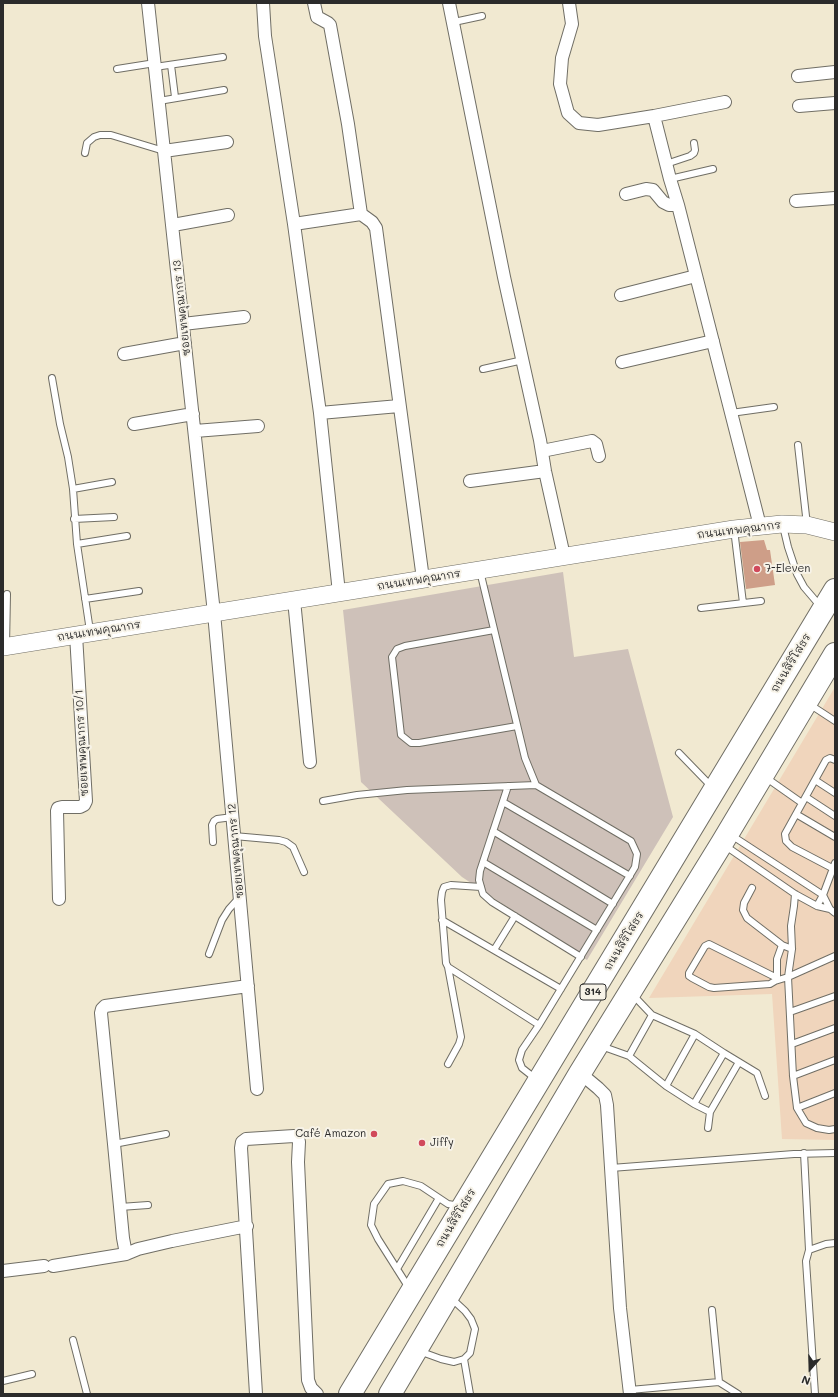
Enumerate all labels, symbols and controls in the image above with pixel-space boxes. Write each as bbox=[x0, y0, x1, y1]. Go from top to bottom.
street label: ซอยเทพคุณากร 13 bbox=[170, 260, 194, 356]
street label: ถนนเทพคุณากร bbox=[696, 518, 782, 542]
place label: 7-Eleven bbox=[765, 562, 810, 576]
marker: 7-Eleven bbox=[752, 564, 762, 574]
street label: ถนนเทพคุณากร bbox=[376, 567, 462, 593]
street label: ถนนเทพคุณากร bbox=[56, 618, 142, 644]
street label: ถนนสิริโสธร bbox=[768, 631, 814, 695]
street label: ซอยเทพคุณากร 10/1 bbox=[73, 689, 91, 797]
street label: ซอยเทพคุณากร 12 bbox=[225, 803, 247, 899]
street label: ถนนสิริโสธร bbox=[601, 909, 647, 973]
road number: 314 bbox=[580, 984, 606, 1000]
place label: Café Amazon bbox=[295, 1127, 366, 1141]
marker: Café Amazon bbox=[369, 1129, 379, 1139]
place label: Jiffy bbox=[430, 1136, 454, 1150]
marker: Jiffy bbox=[417, 1138, 427, 1148]
street label: ถนนสิริโสธร bbox=[433, 1186, 479, 1250]
north arrow bbox=[790, 1349, 830, 1389]
text: N bbox=[799, 1372, 812, 1389]

